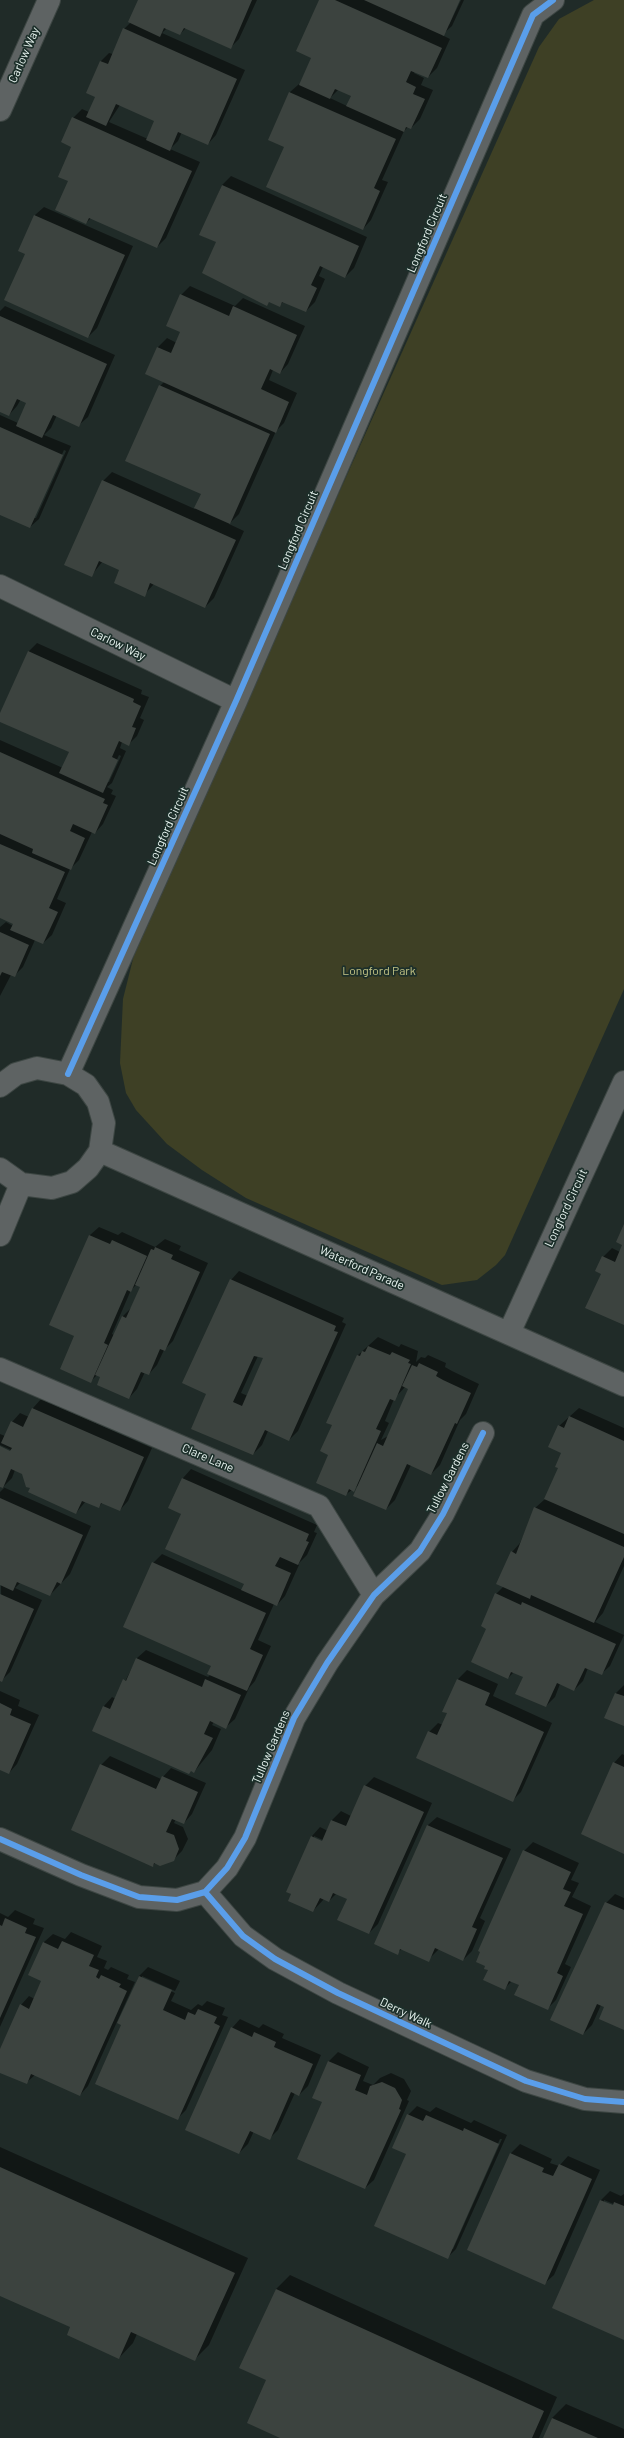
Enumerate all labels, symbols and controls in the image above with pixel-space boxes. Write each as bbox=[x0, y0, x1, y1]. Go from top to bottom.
street label: Carlow Way bbox=[5, 25, 43, 85]
street label: Longford Circuit bbox=[404, 191, 450, 275]
street label: Longford Circuit bbox=[275, 488, 321, 572]
street label: Carlow Way bbox=[88, 625, 148, 663]
street label: Longford Circuit bbox=[144, 784, 192, 868]
park label: Longford Park bbox=[342, 964, 416, 978]
street label: Longford Circuit bbox=[542, 1167, 590, 1249]
street label: Waterford Parade bbox=[317, 1243, 407, 1293]
street label: Tullow Gardens bbox=[424, 1440, 472, 1516]
street label: Clare Lane bbox=[180, 1441, 236, 1475]
street label: Tullow Gardens bbox=[249, 1708, 293, 1786]
street label: Derry Walk bbox=[378, 1995, 434, 2031]

